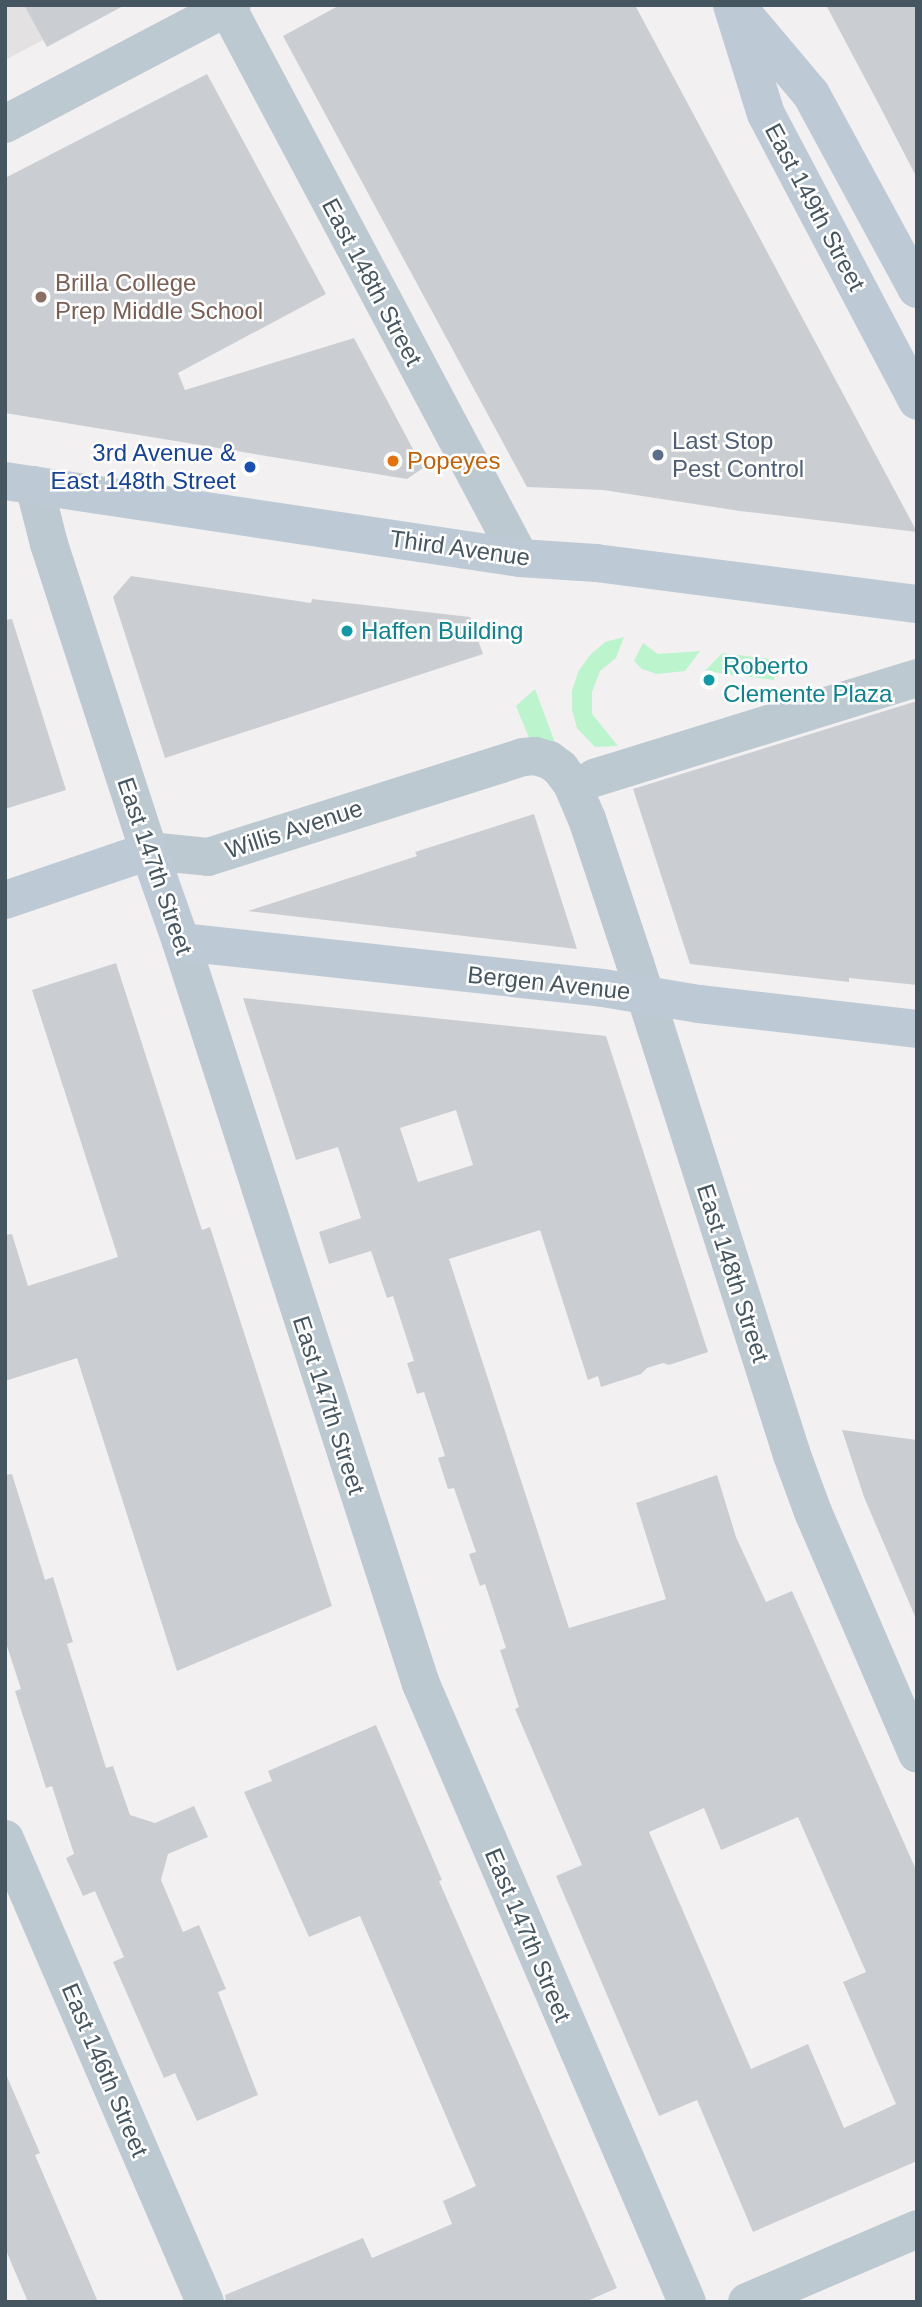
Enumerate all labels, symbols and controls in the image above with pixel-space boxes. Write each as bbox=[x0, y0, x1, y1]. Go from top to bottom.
street label: East 149th Street bbox=[759, 118, 871, 296]
street label: East 148th Street bbox=[316, 193, 428, 371]
place label: Brilla College Prep Middle School bbox=[55, 269, 263, 325]
marker: Brilla College Prep Middle School bbox=[33, 289, 49, 305]
place label: Last Stop Pest Control bbox=[672, 427, 804, 483]
place label: 3rd Avenue & East 148th Street bbox=[51, 439, 236, 495]
place label: Popeyes bbox=[407, 447, 500, 475]
marker: Last Stop Pest Control bbox=[650, 447, 666, 463]
marker: Popeyes bbox=[385, 453, 401, 469]
marker: 3rd Avenue & East 148th Street bbox=[242, 459, 258, 475]
street label: Third Avenue bbox=[388, 524, 532, 572]
place label: Haffen Building bbox=[361, 617, 523, 645]
marker: Haffen Building bbox=[339, 623, 355, 639]
place label: Roberto Clemente Plaza bbox=[723, 652, 892, 708]
marker: Roberto Clemente Plaza bbox=[701, 672, 717, 688]
street label: East 147th Street bbox=[111, 774, 199, 958]
street label: Willis Avenue bbox=[221, 793, 367, 865]
street label: Bergen Avenue bbox=[465, 960, 633, 1006]
street label: East 148th Street bbox=[691, 1180, 775, 1366]
street label: East 147th Street bbox=[287, 1312, 371, 1498]
street label: East 147th Street bbox=[479, 1844, 577, 2026]
street label: East 146th Street bbox=[56, 1979, 154, 2161]

